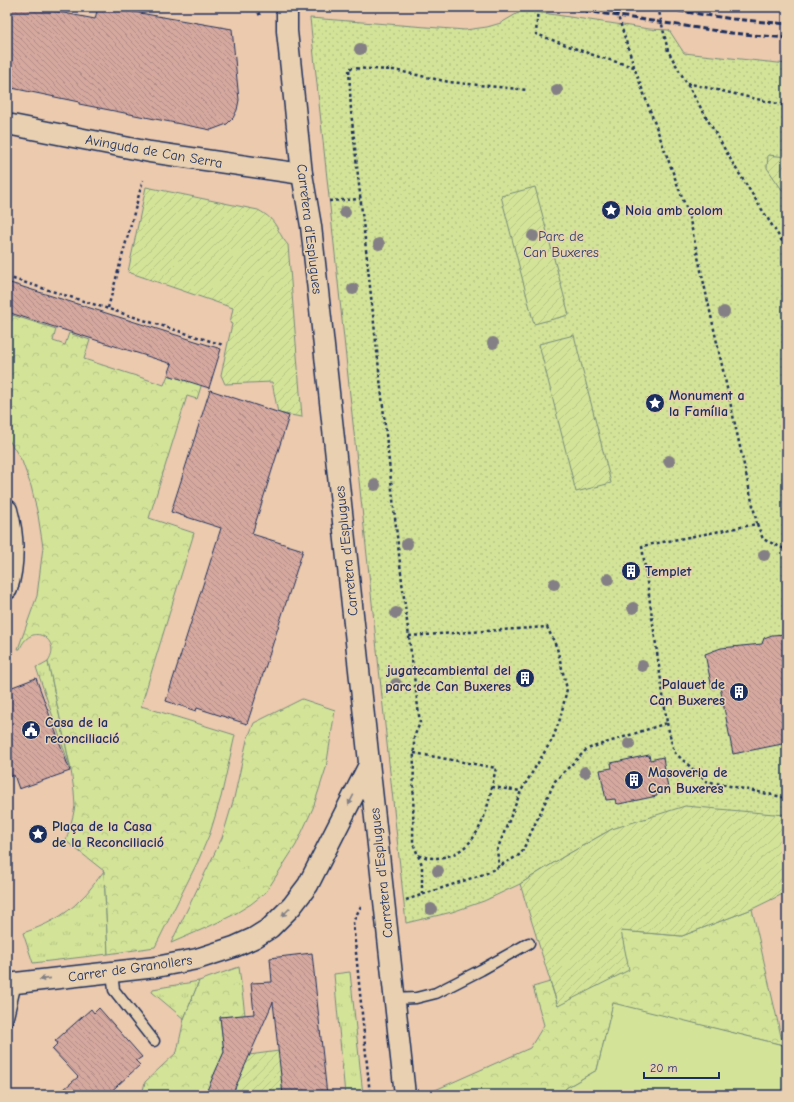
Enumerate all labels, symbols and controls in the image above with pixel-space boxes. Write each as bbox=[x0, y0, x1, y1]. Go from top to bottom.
street label: Avinguda de Can Serra bbox=[84, 131, 224, 172]
street label: Carretera d'Esplugues bbox=[293, 163, 326, 295]
place icon: Noia amb colom bbox=[600, 199, 622, 221]
place label: Noia amb colom bbox=[625, 202, 723, 219]
park label: Parc de Can Buxeres bbox=[523, 228, 599, 261]
place label: Monument a la Família bbox=[669, 387, 745, 420]
place icon: Monument a la Família bbox=[644, 392, 666, 414]
street label: Carretera d'Esplugues bbox=[331, 485, 362, 617]
building icon: Templet bbox=[620, 560, 642, 582]
place label: Templet bbox=[645, 563, 692, 580]
place label: jugatecambiental del parc de Can Buxeres bbox=[385, 662, 511, 695]
building icon: jugatecambiental del parc de Can Buxeres bbox=[514, 667, 536, 689]
place label: Palauet de Can Buxeres bbox=[650, 676, 725, 709]
building icon: Palauet de Can Buxeres bbox=[728, 681, 750, 703]
place label: Casa de la reconciliació bbox=[45, 714, 120, 747]
public building icon: Casa de la reconciliació bbox=[20, 719, 42, 741]
place label: Masoveria de Can Buxeres bbox=[648, 764, 728, 797]
building icon: Masoveria de Can Buxeres bbox=[623, 769, 645, 791]
one-way arrow bbox=[348, 794, 355, 806]
street label: Carretera d'Esplugues bbox=[366, 807, 397, 939]
place label: Plaça de la Casa de la Reconciliació bbox=[52, 818, 164, 851]
place icon: Plaça de la Casa de la Reconciliació bbox=[27, 823, 49, 845]
one-way arrow bbox=[281, 907, 291, 916]
street label: Carrer de Granollers bbox=[67, 951, 193, 986]
one-way arrow bbox=[39, 976, 51, 982]
scale bar bbox=[644, 1054, 719, 1080]
text: 20 m bbox=[650, 1061, 678, 1075]

